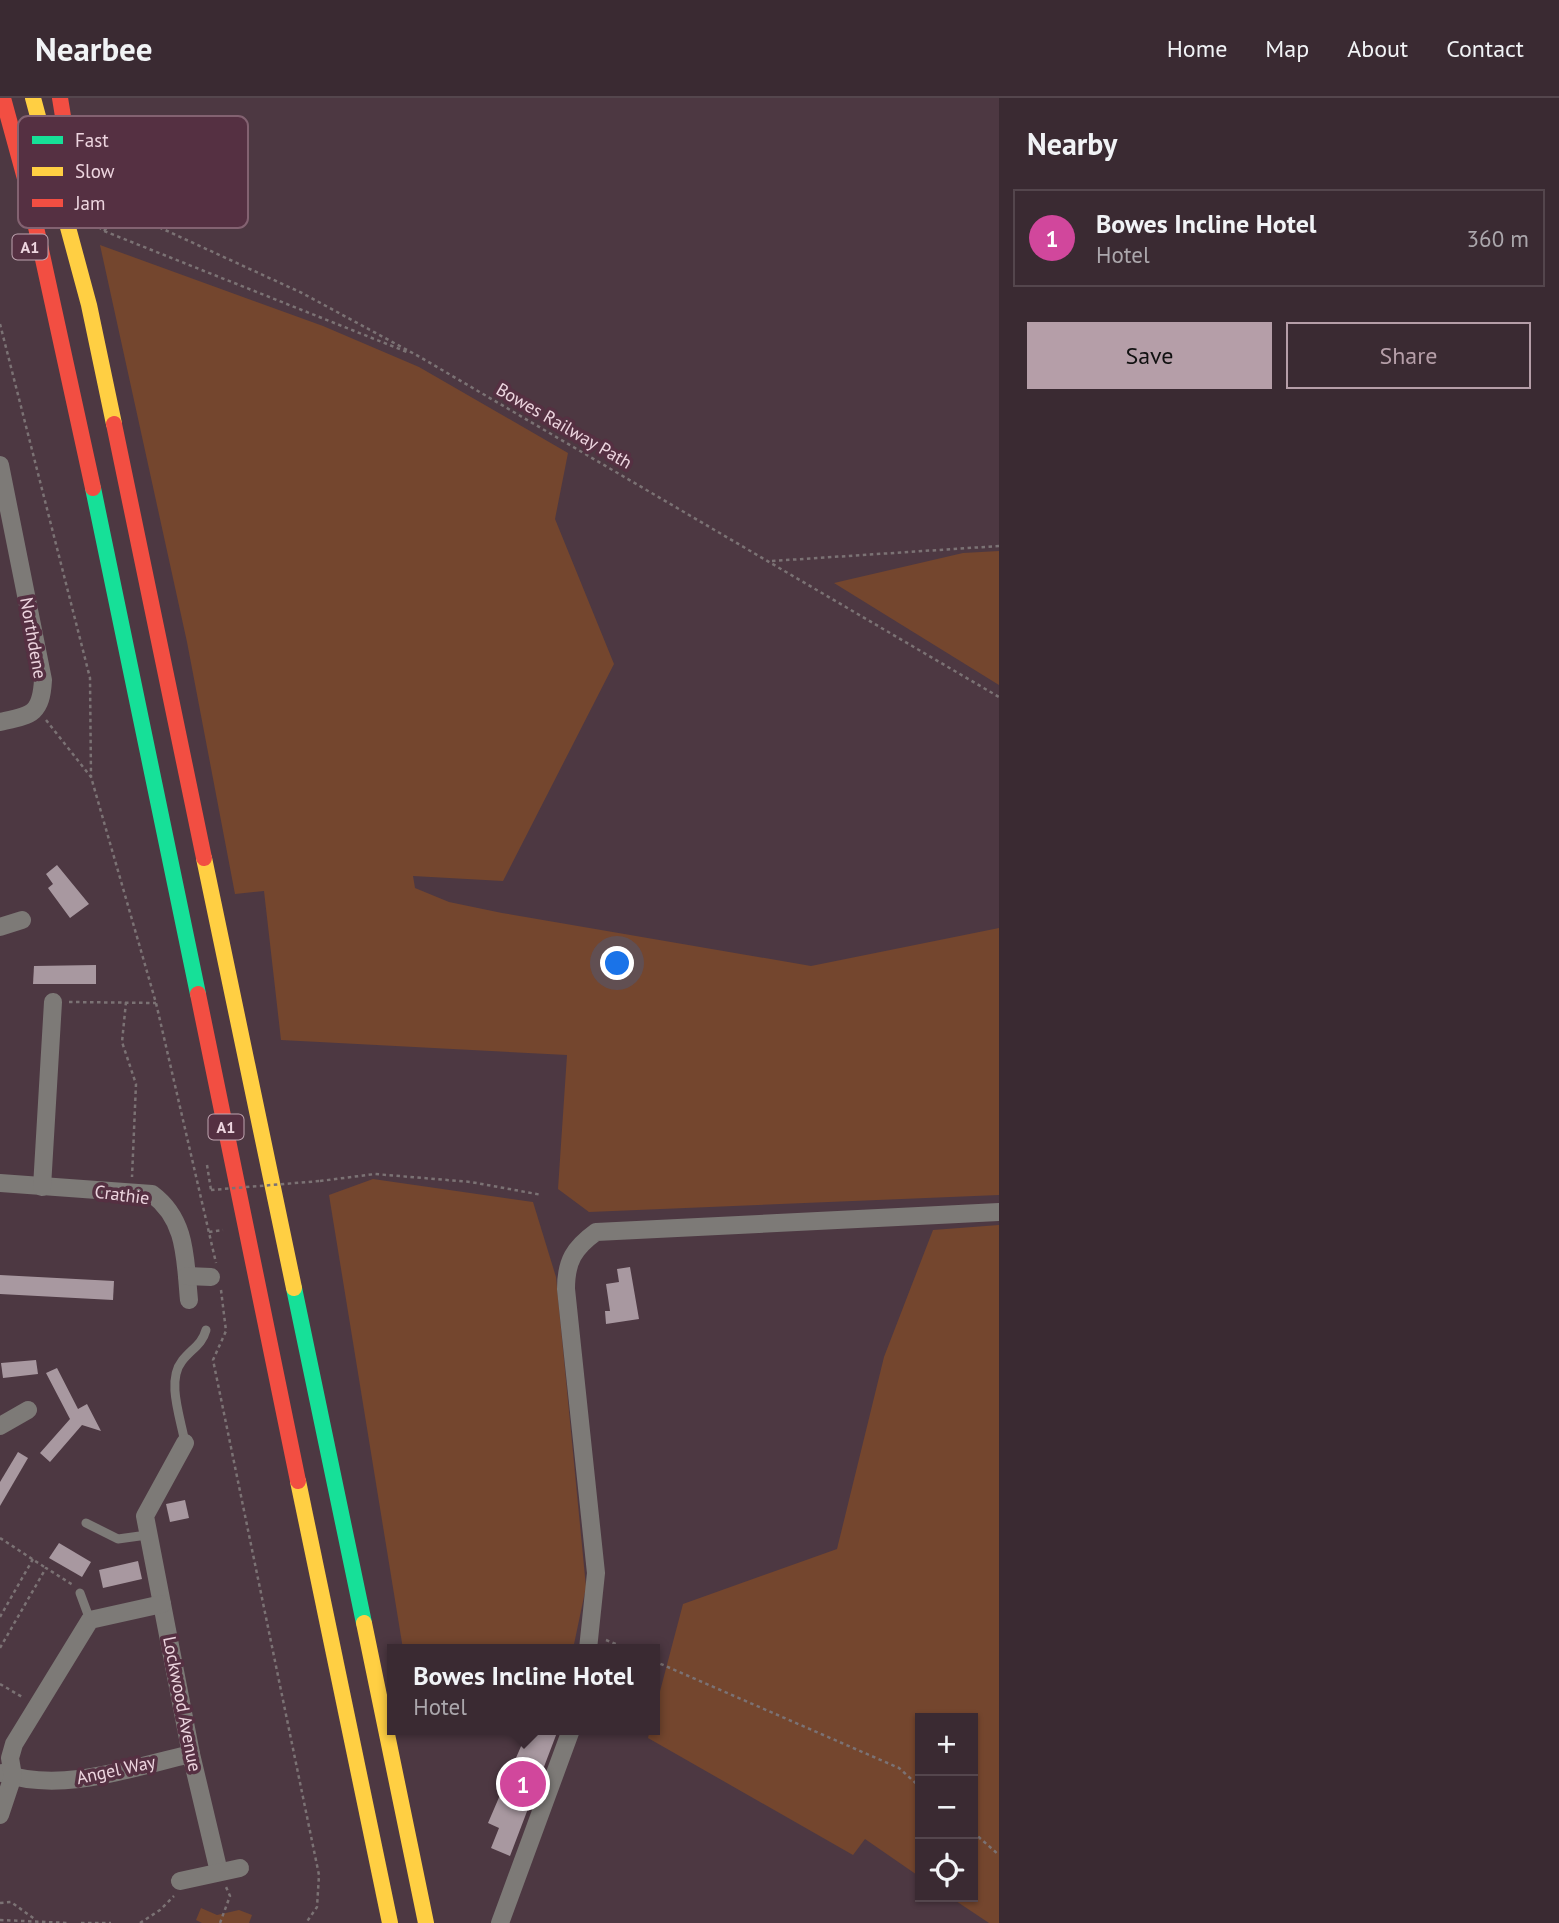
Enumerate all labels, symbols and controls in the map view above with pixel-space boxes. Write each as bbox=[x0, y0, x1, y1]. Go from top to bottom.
text: Nearbee bbox=[35, 27, 152, 70]
text: Home bbox=[1167, 33, 1227, 64]
text: Map bbox=[1265, 33, 1309, 64]
text: About bbox=[1347, 33, 1408, 64]
text: Contact bbox=[1446, 33, 1524, 64]
legend bbox=[18, 116, 248, 228]
text: Nearby bbox=[1027, 124, 1117, 163]
text: Fast bbox=[75, 128, 109, 152]
text: Slow bbox=[75, 159, 115, 183]
text: Jam bbox=[74, 191, 105, 215]
text: Bowes Incline Hotel bbox=[1096, 207, 1316, 240]
text: 1 bbox=[1045, 224, 1059, 253]
text: 360 m bbox=[1467, 224, 1529, 253]
road number: A1 bbox=[12, 234, 48, 260]
text: Hotel bbox=[1096, 240, 1150, 269]
button: Save bbox=[1027, 322, 1272, 389]
button: Share bbox=[1286, 322, 1531, 389]
street label: Bowes Railway Path bbox=[492, 377, 636, 474]
street label: Northdene bbox=[15, 595, 52, 680]
your location bbox=[600, 946, 634, 980]
road number: A1 bbox=[208, 1114, 244, 1140]
street label: Crathie bbox=[93, 1180, 151, 1209]
street label: Lockwood Avenue bbox=[158, 1634, 207, 1773]
popup bbox=[387, 1644, 660, 1735]
text: Bowes Incline Hotel bbox=[413, 1659, 634, 1692]
text: Hotel bbox=[413, 1692, 467, 1721]
map controls bbox=[915, 1713, 978, 1902]
button: + bbox=[915, 1713, 978, 1776]
street label: Angel Way bbox=[74, 1750, 158, 1789]
pin: 1 bbox=[500, 1758, 546, 1810]
button: − bbox=[915, 1776, 978, 1839]
button: locate bbox=[915, 1839, 978, 1902]

